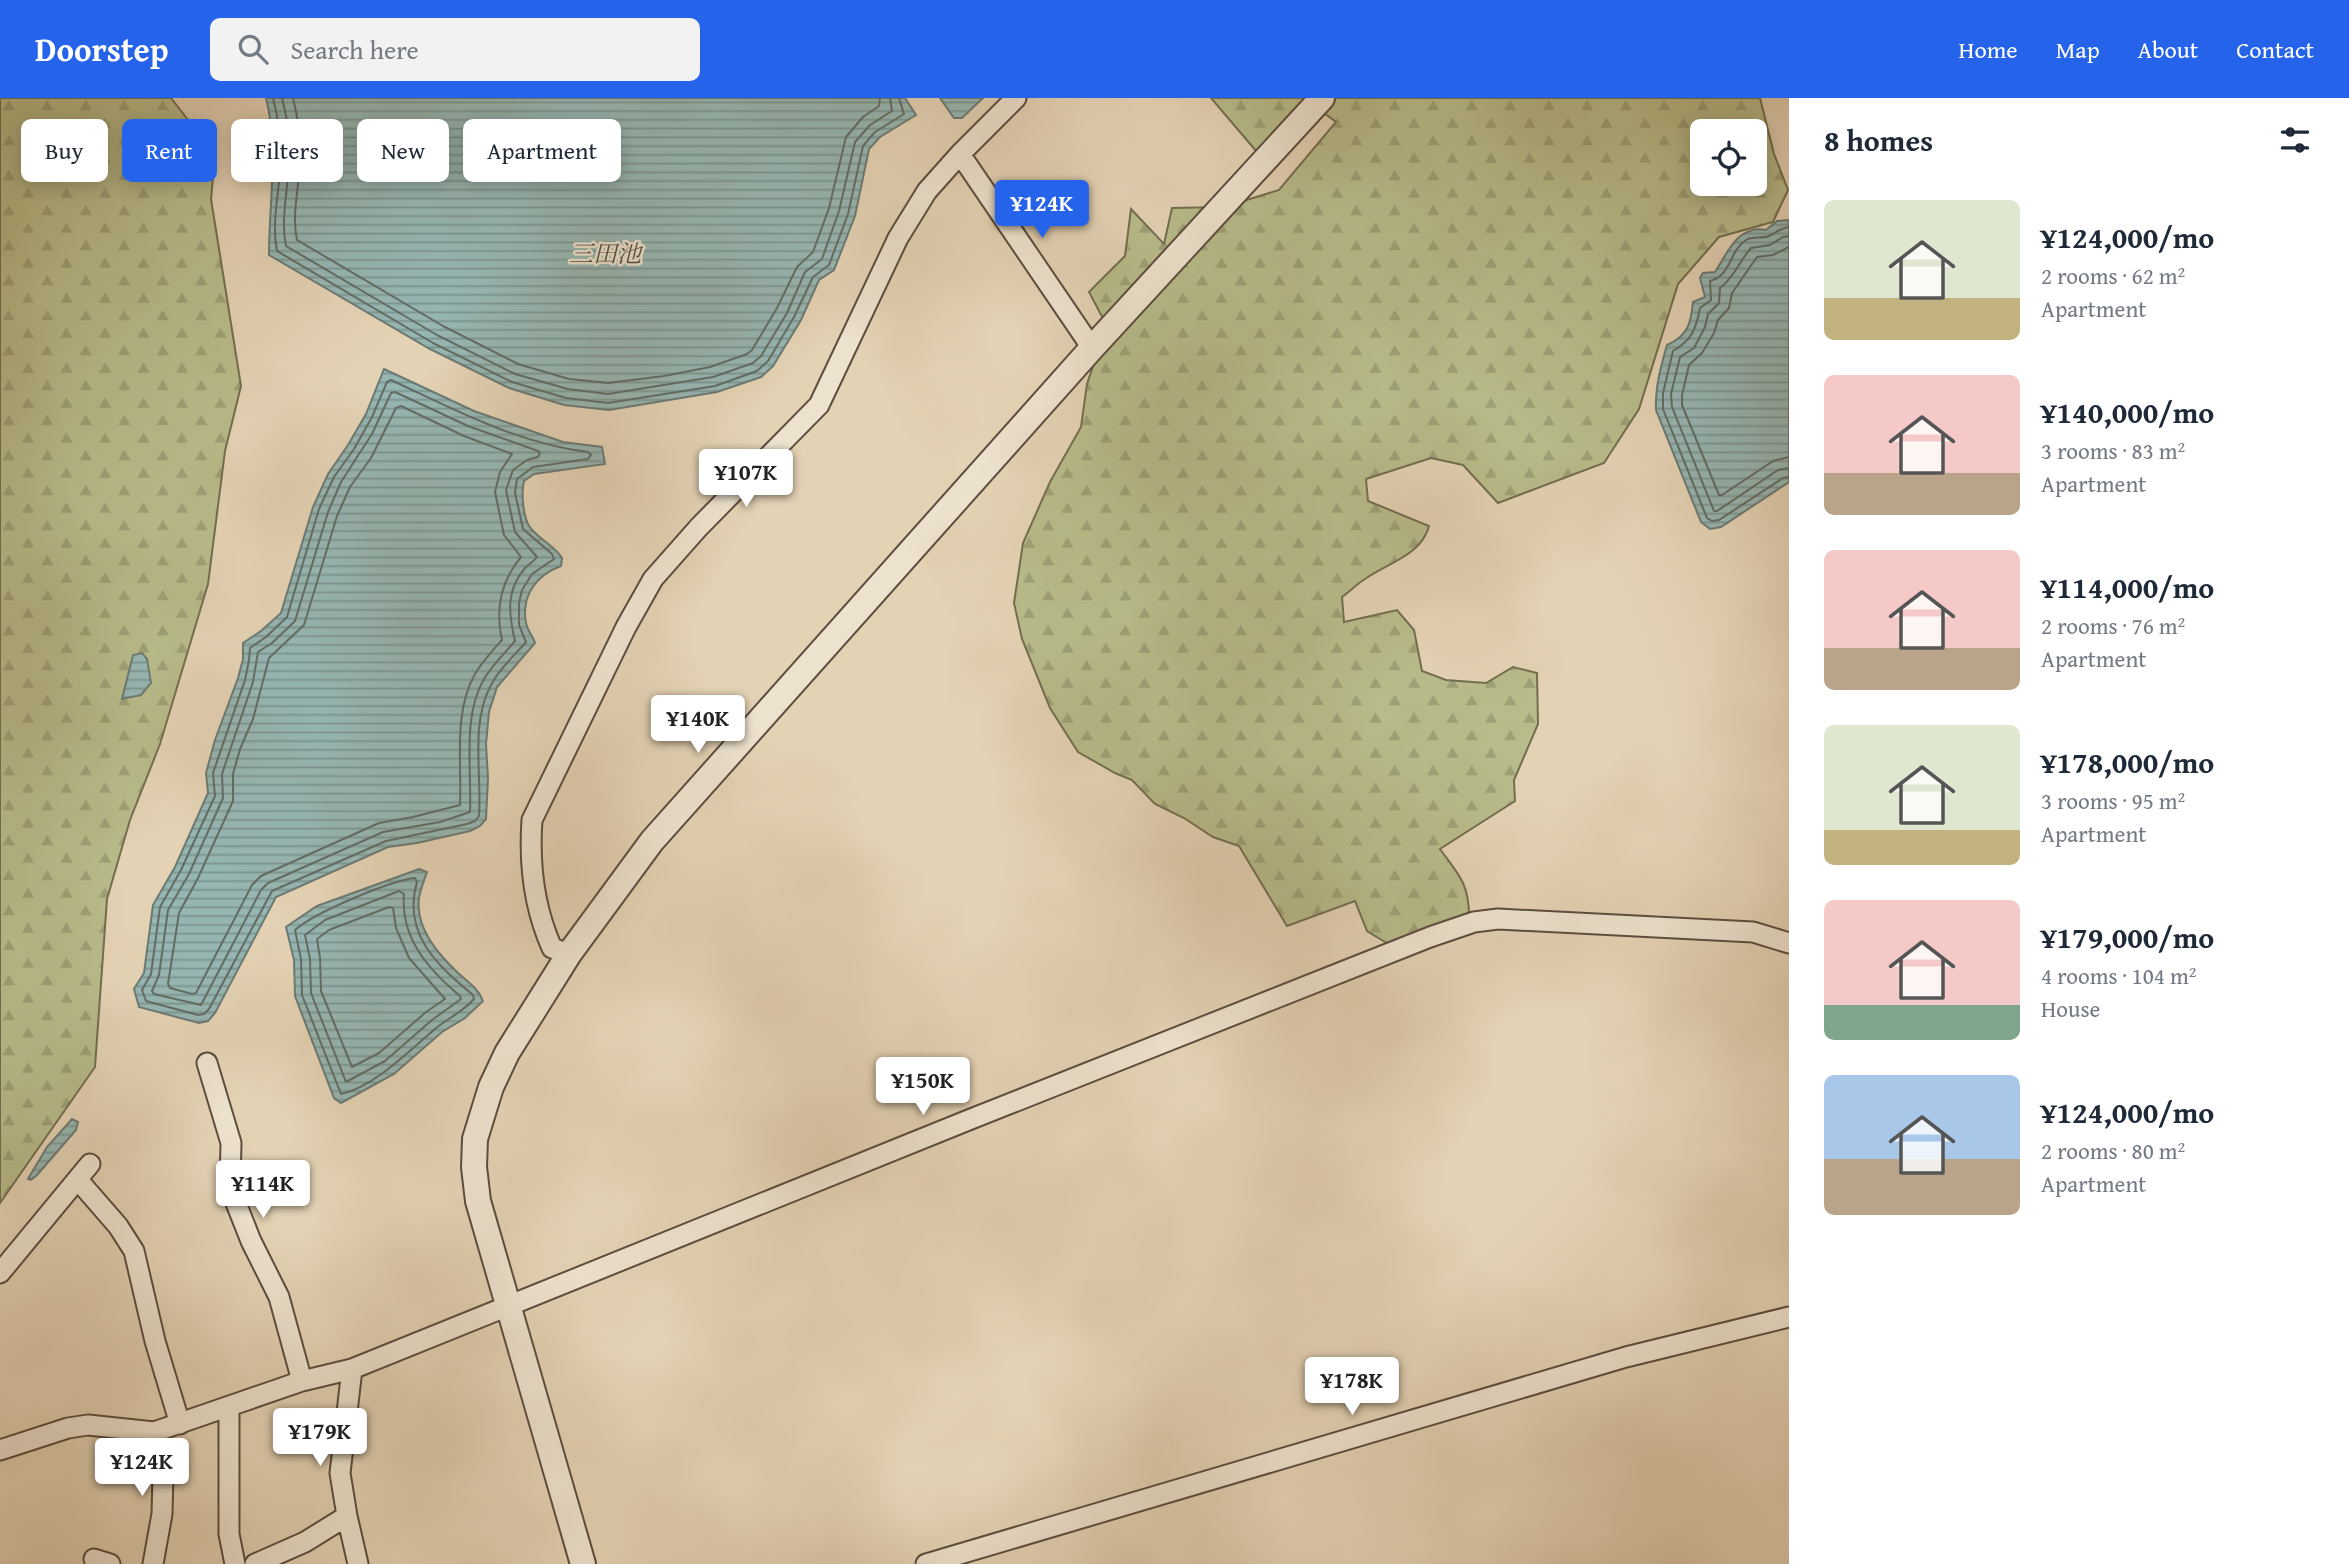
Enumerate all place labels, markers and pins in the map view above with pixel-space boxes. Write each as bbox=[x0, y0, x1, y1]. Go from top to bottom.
pin: ¥124K bbox=[993, 180, 1091, 240]
pin: ¥107K bbox=[697, 450, 795, 509]
pin: ¥140K bbox=[649, 696, 747, 755]
pin: ¥150K bbox=[874, 1058, 972, 1117]
pin: ¥114K bbox=[214, 1160, 312, 1220]
pin: ¥178K bbox=[1303, 1358, 1401, 1417]
pin: ¥179K bbox=[271, 1408, 369, 1468]
pin: ¥124K bbox=[93, 1438, 191, 1498]

